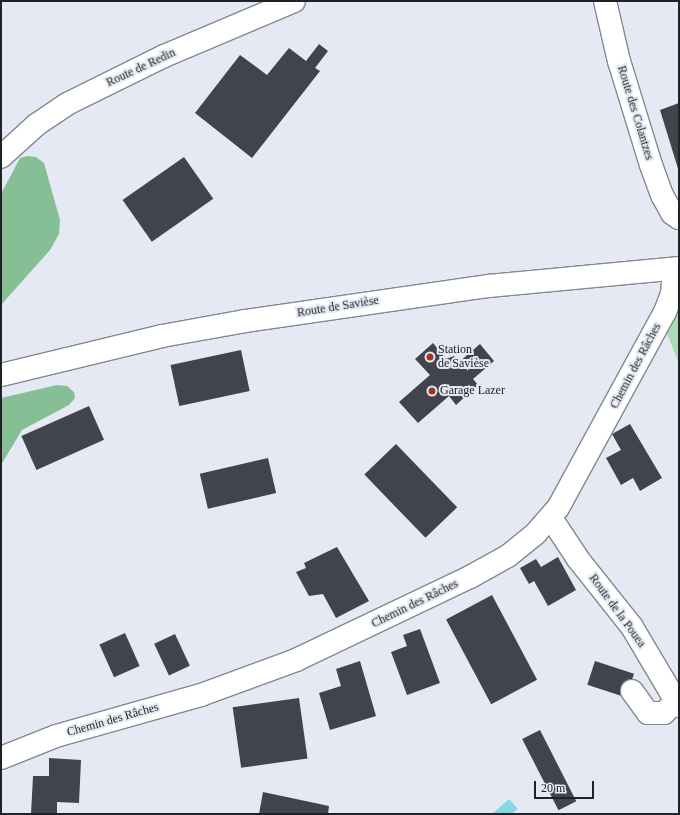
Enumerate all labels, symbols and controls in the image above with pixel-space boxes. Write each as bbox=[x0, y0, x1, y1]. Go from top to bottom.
street label: Route de Redin bbox=[104, 46, 178, 90]
street label: Route des Colantzes bbox=[614, 64, 656, 162]
street label: Route de Savièse bbox=[296, 293, 380, 321]
street label: Chemin des Râches bbox=[607, 321, 665, 411]
place label: Station de Savièse bbox=[438, 343, 489, 371]
marker: Station de Savièse bbox=[425, 352, 435, 362]
place label: Garage Lazer bbox=[440, 384, 505, 398]
marker: Garage Lazer bbox=[427, 386, 437, 396]
street label: Route de la Pouea bbox=[586, 572, 648, 650]
street label: Chemin des Râches bbox=[369, 577, 461, 631]
street label: Chemin des Râches bbox=[66, 700, 160, 740]
scale bar bbox=[536, 773, 596, 799]
text: 20 m bbox=[541, 781, 565, 795]

